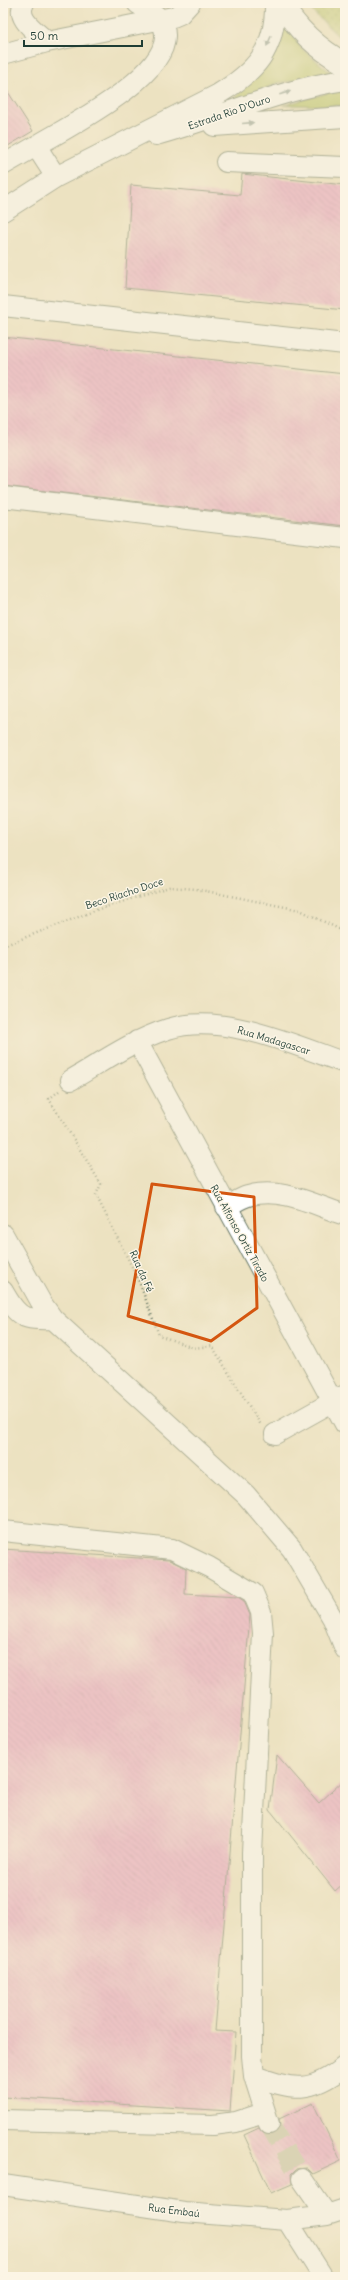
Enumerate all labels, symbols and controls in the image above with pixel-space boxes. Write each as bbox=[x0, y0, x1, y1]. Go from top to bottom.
scale bar bbox=[24, 22, 142, 48]
text: 50 m bbox=[30, 28, 59, 43]
one-way arrow bbox=[266, 35, 272, 46]
one-way arrow bbox=[279, 90, 291, 96]
street label: Estrada Rio D'Ouro bbox=[186, 92, 272, 133]
one-way arrow bbox=[242, 119, 254, 126]
street label: Beco Riacho Doce bbox=[84, 875, 165, 912]
street label: Rua Madagascar bbox=[236, 1023, 312, 1058]
street label: Rua Alfonso Ortiz Tirado bbox=[207, 1182, 272, 1284]
street label: Rua da Fé bbox=[127, 1248, 157, 1294]
street label: Rua Embaú bbox=[147, 2201, 201, 2220]

